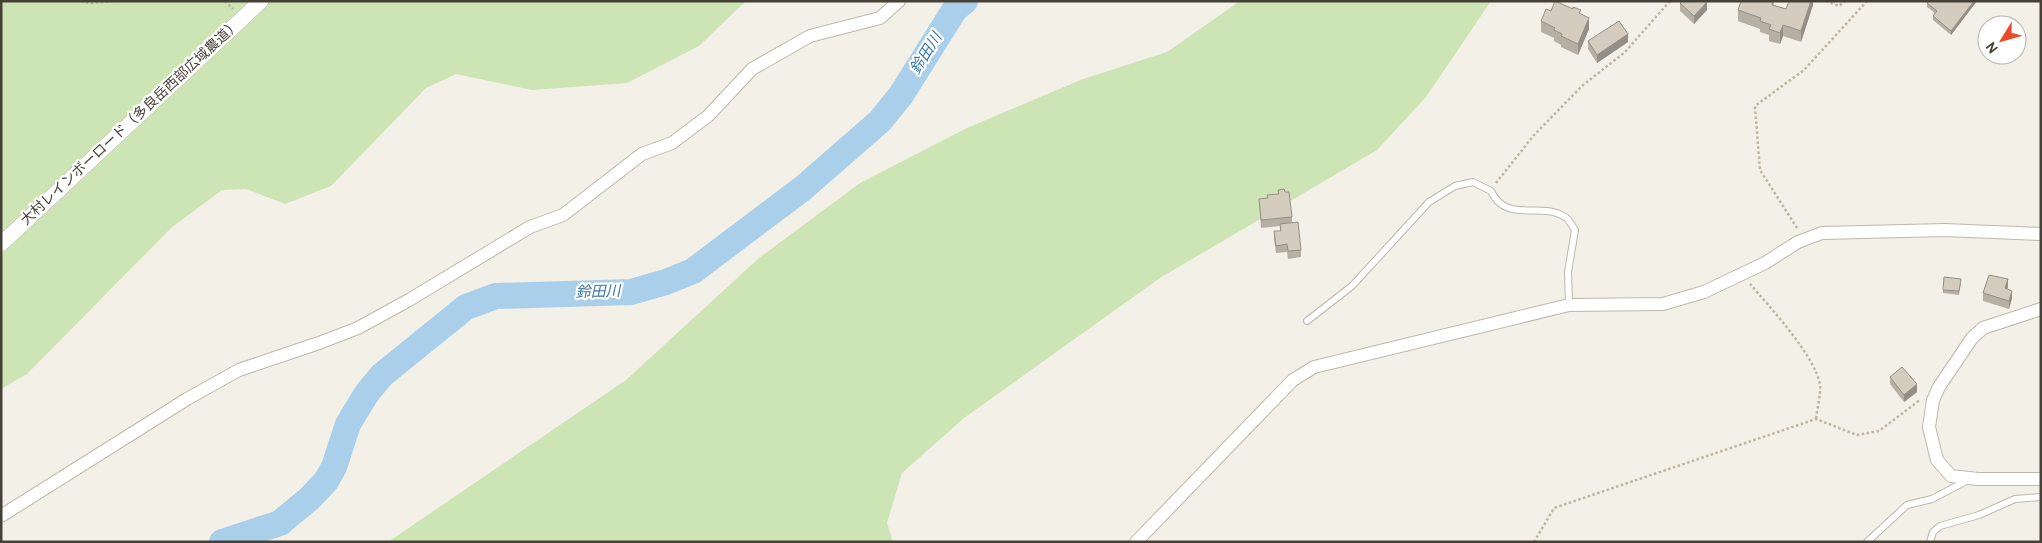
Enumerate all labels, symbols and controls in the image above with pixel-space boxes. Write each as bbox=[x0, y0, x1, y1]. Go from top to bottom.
north arrow bbox=[1977, 15, 2027, 65]
street label: 大村レインボーロード（多良岳西部広域農道） bbox=[17, 16, 244, 229]
water label: 鈴田川 bbox=[907, 28, 948, 78]
text: N bbox=[1983, 38, 2003, 56]
water label: 鈴田川 bbox=[575, 283, 623, 303]

